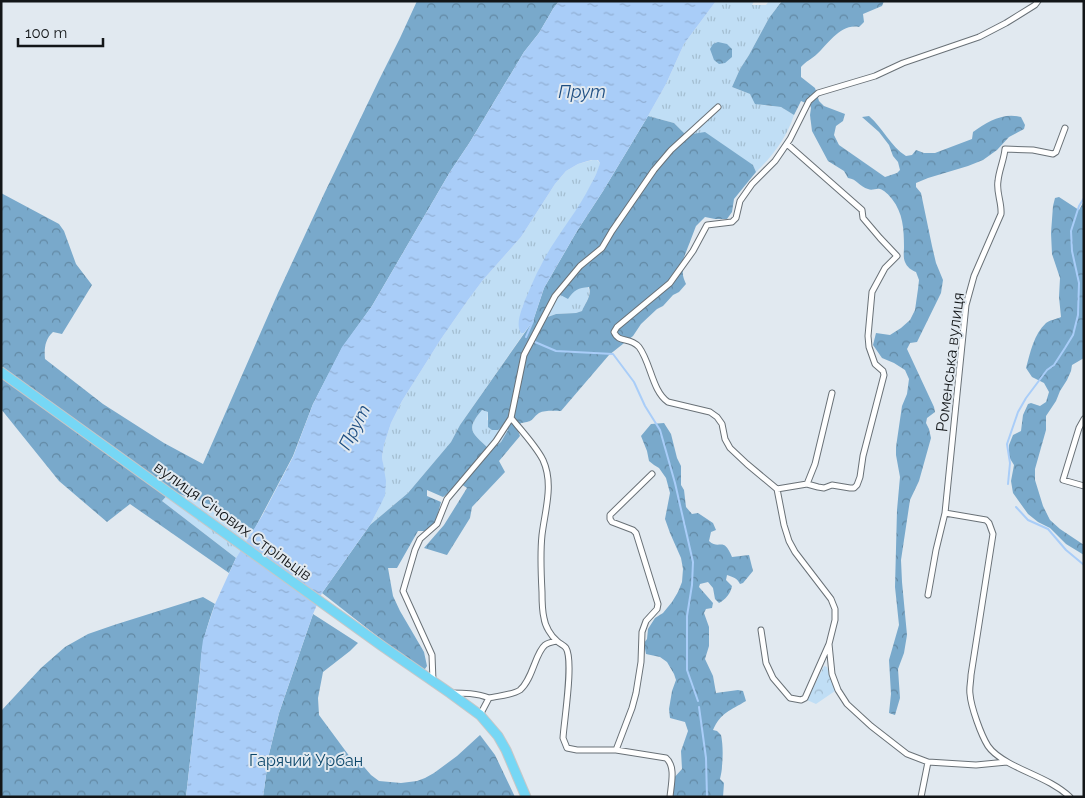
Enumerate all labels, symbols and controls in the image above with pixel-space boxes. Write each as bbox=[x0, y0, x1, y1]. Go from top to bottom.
scale bar bbox=[18, 15, 102, 47]
text: 100 m bbox=[25, 24, 67, 42]
water label: Прут bbox=[558, 81, 606, 102]
street label: Роменська вулиця bbox=[932, 291, 968, 433]
water label: Прут bbox=[334, 401, 374, 453]
street label: вулиця Січових Стрільців bbox=[151, 457, 315, 585]
park label: Гарячий Урбан bbox=[249, 751, 363, 770]

